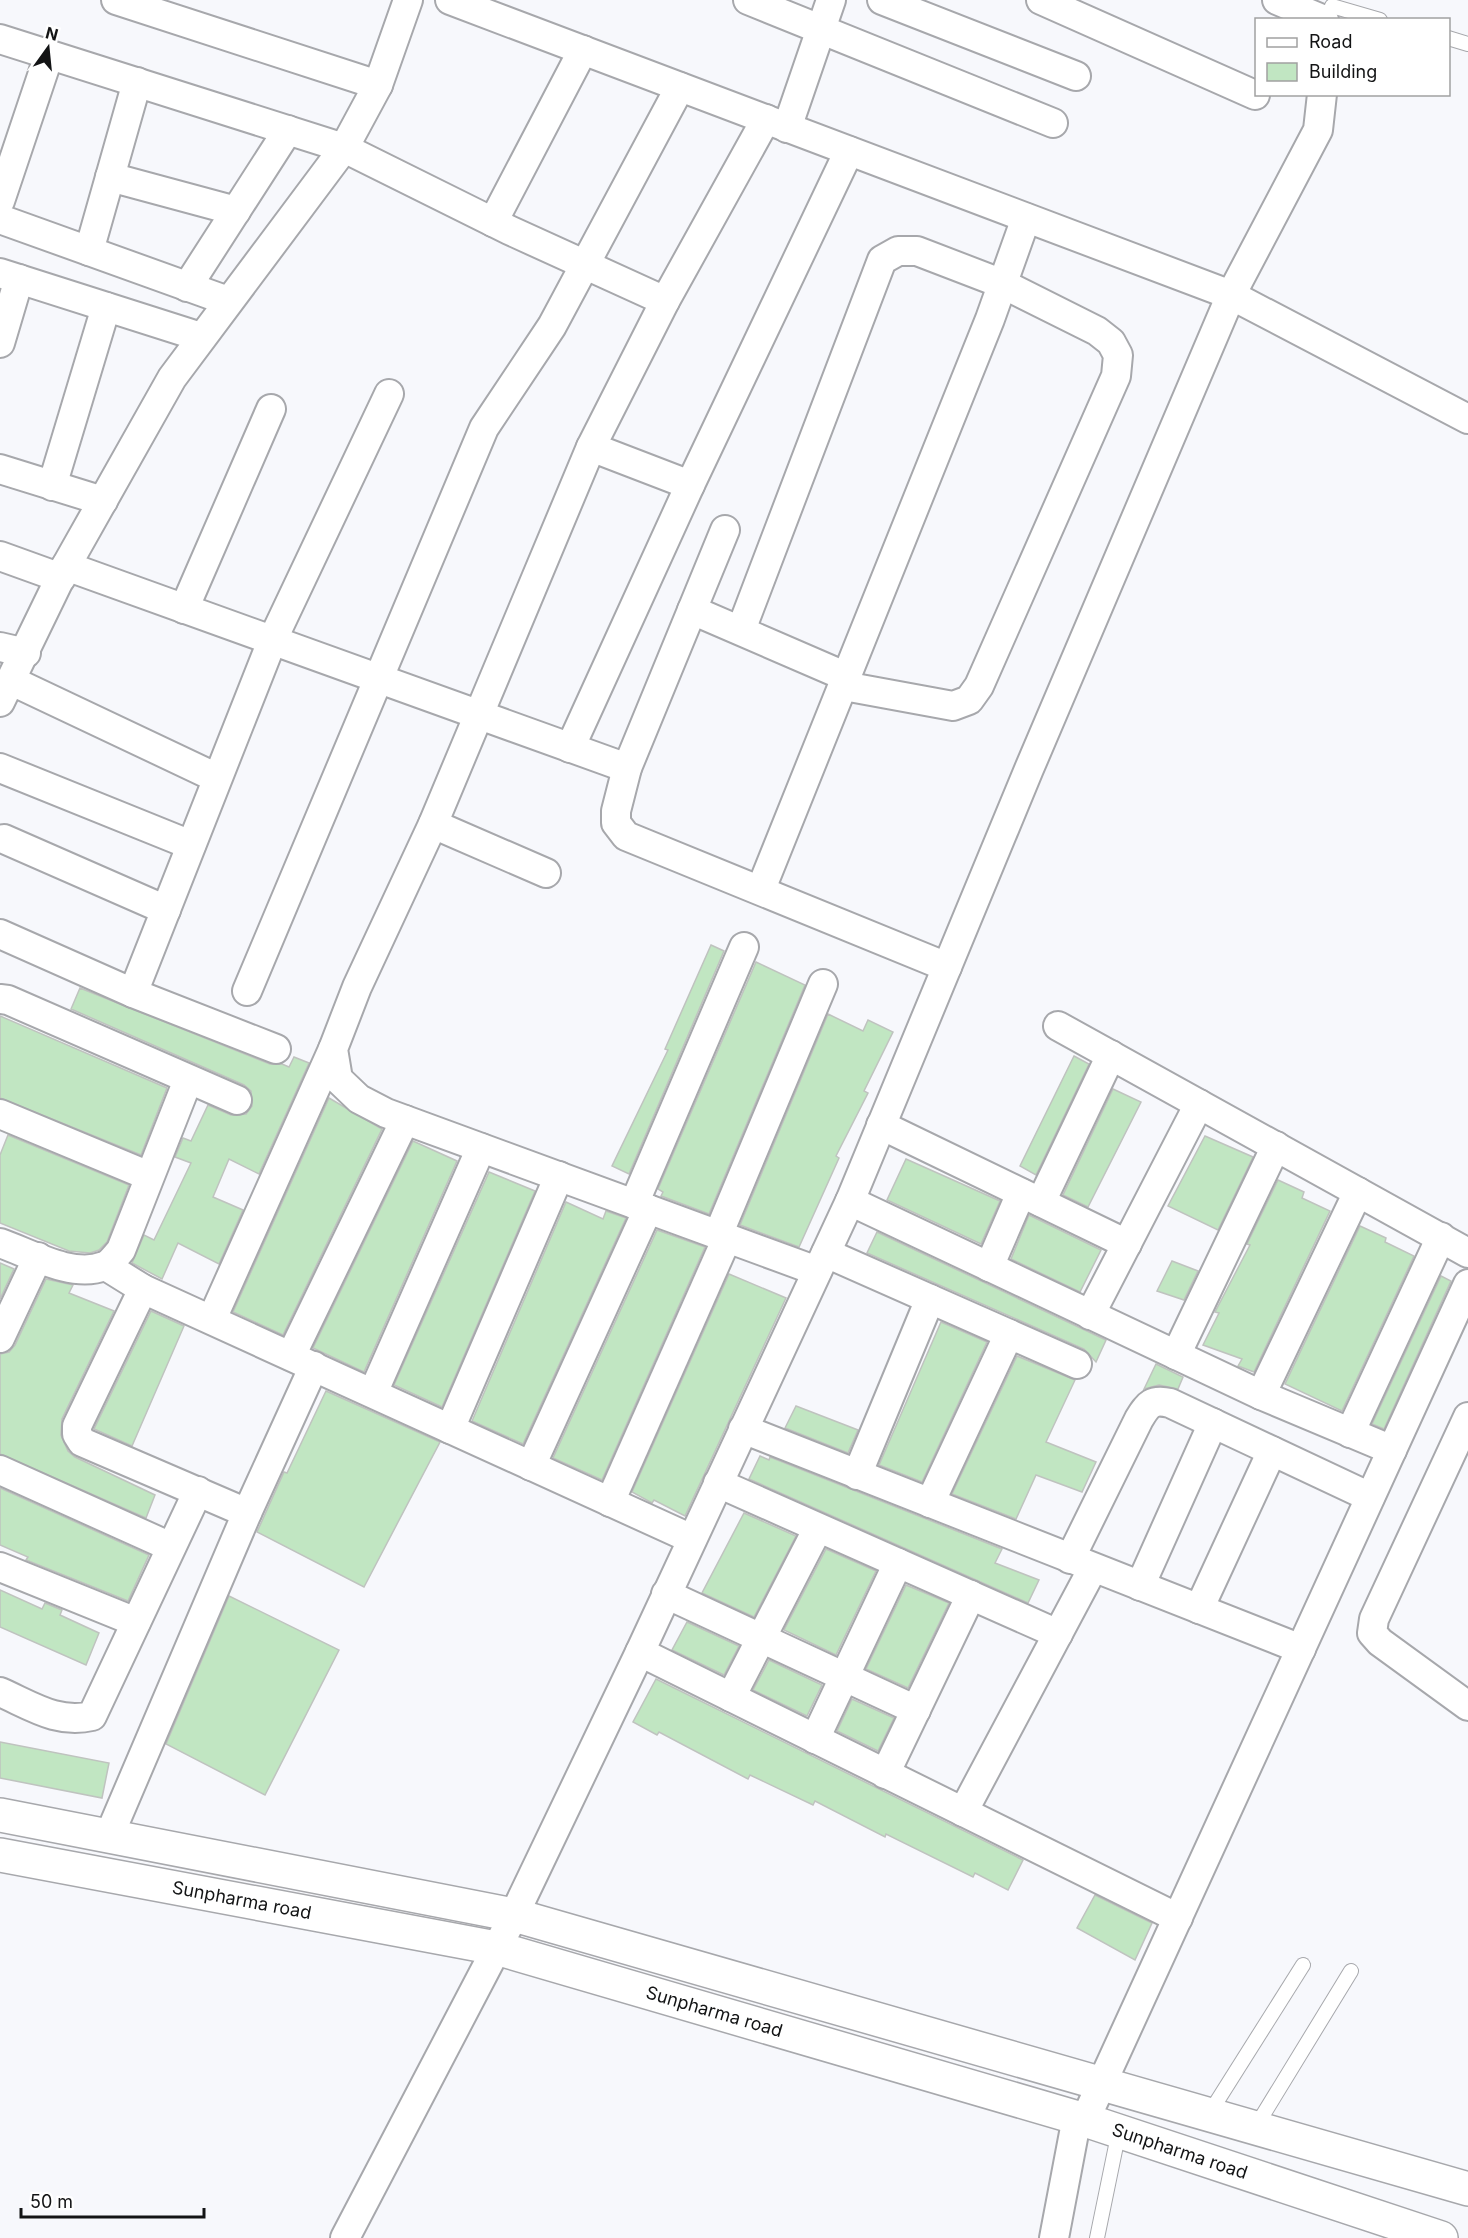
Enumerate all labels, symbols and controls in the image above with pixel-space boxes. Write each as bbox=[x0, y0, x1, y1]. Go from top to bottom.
north arrow bbox=[18, 18, 78, 78]
legend bbox=[1255, 18, 1450, 96]
text: N bbox=[43, 22, 60, 45]
text: Road bbox=[1309, 31, 1352, 52]
text: Building bbox=[1309, 61, 1377, 82]
street label: Sunpharma road bbox=[171, 1877, 313, 1923]
street label: Sunpharma road bbox=[644, 1981, 785, 2041]
street label: Sunpharma road bbox=[1109, 2119, 1250, 2183]
scale bar bbox=[21, 2181, 204, 2219]
text: 50 m bbox=[30, 2191, 73, 2212]

